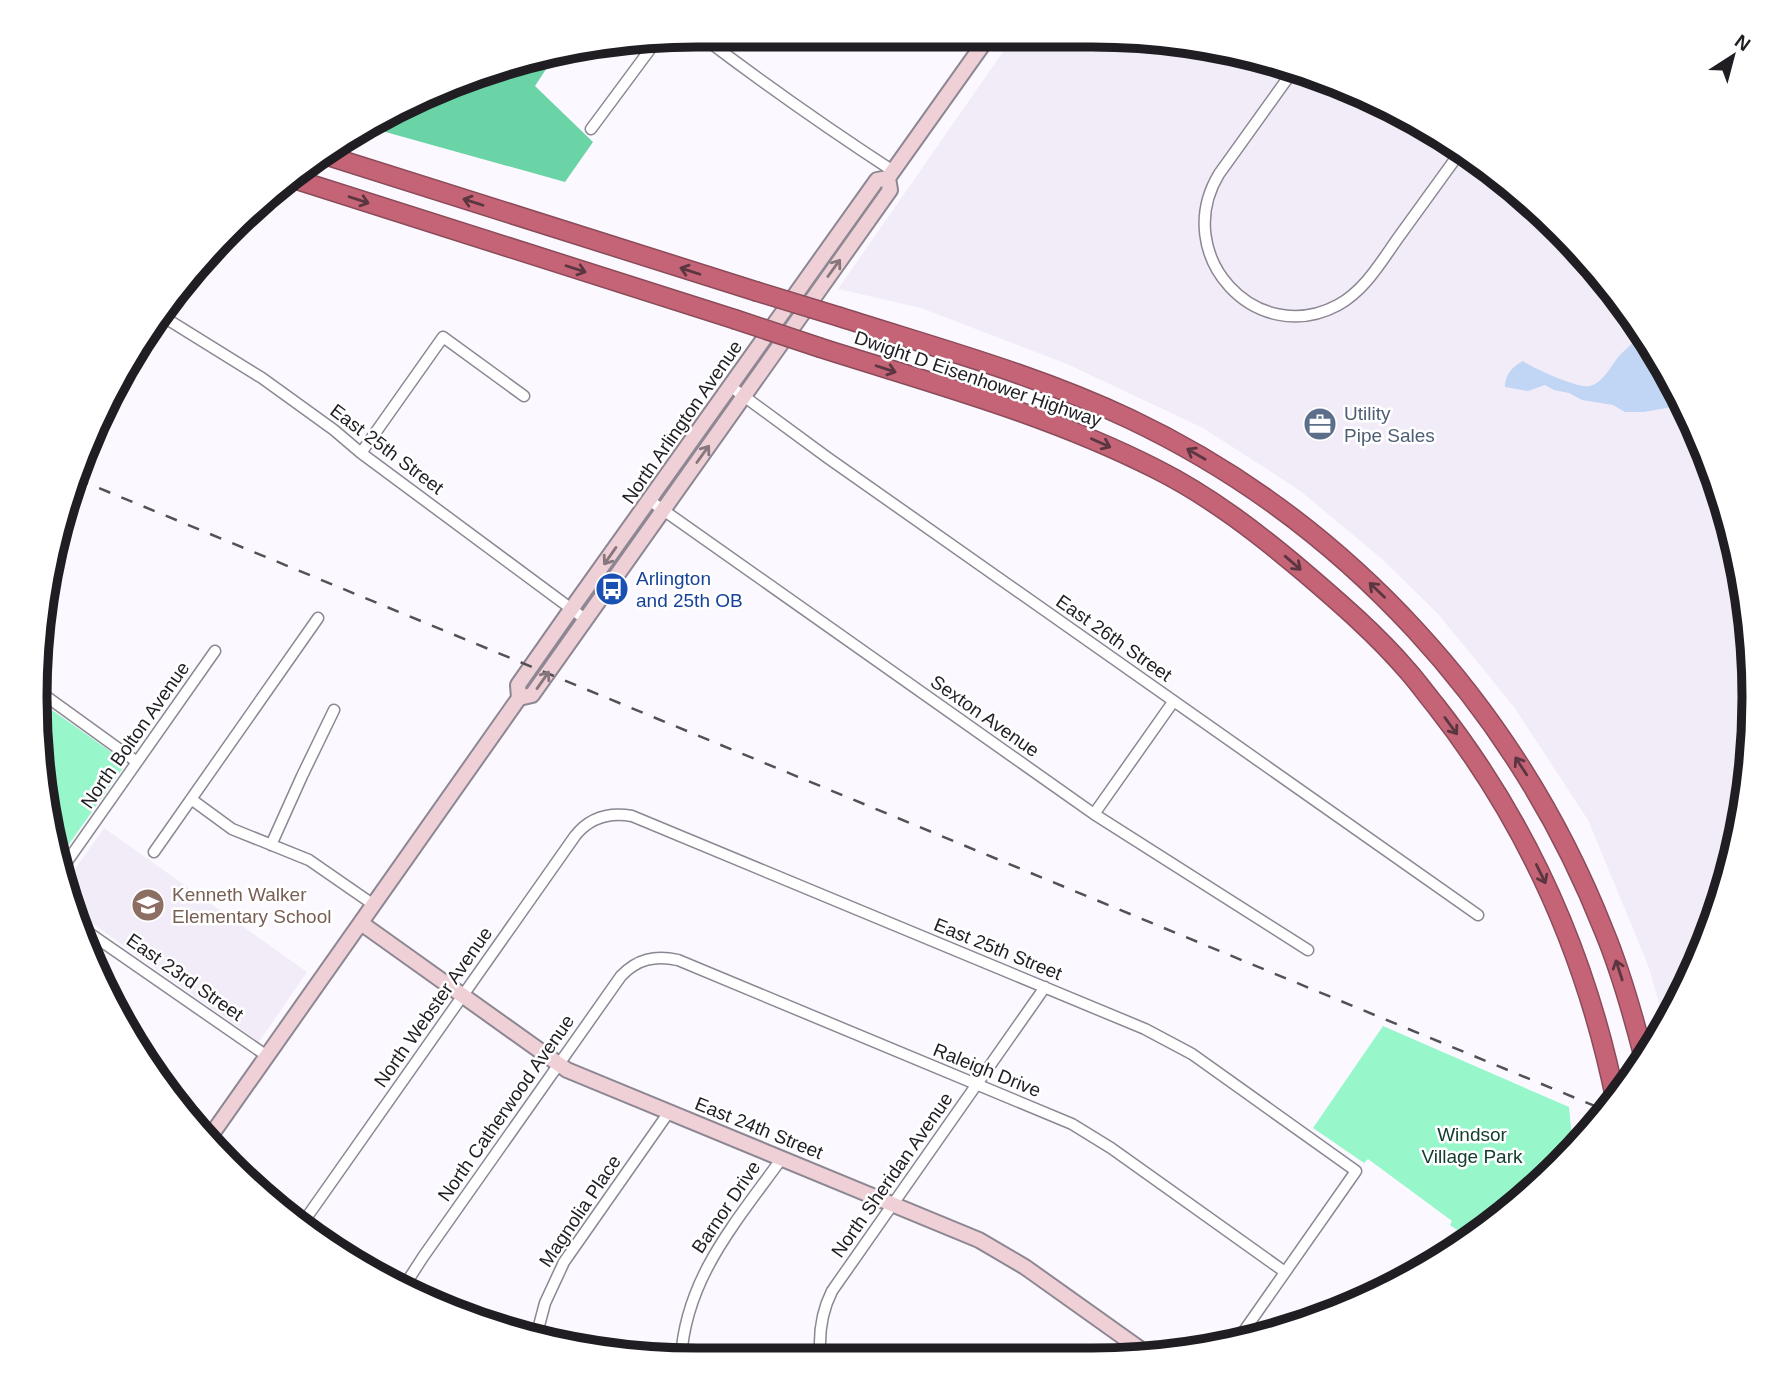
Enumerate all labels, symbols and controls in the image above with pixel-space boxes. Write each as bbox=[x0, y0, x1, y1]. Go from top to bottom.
north arrow bbox=[1698, 21, 1768, 91]
text: N bbox=[1731, 30, 1754, 55]
one-way arrow bbox=[348, 194, 370, 207]
one-way arrow bbox=[462, 195, 484, 208]
one-way arrow bbox=[826, 259, 841, 278]
one-way arrow bbox=[679, 263, 701, 276]
one-way arrow bbox=[564, 264, 586, 276]
street label: Dwight D Eisenhower Highway bbox=[852, 327, 1105, 431]
street label: North Arlington Avenue bbox=[618, 337, 746, 507]
one-way arrow bbox=[875, 363, 897, 376]
street label: East 25th Street bbox=[326, 400, 448, 499]
place label: Utility Pipe Sales bbox=[1344, 403, 1435, 446]
office icon: Utility Pipe Sales bbox=[1301, 405, 1339, 443]
one-way arrow bbox=[1089, 437, 1111, 450]
one-way arrow bbox=[696, 445, 710, 464]
one-way arrow bbox=[1186, 446, 1206, 460]
one-way arrow bbox=[603, 546, 617, 565]
one-way arrow bbox=[1284, 555, 1302, 571]
place label: Arlington and 25th OB bbox=[636, 568, 743, 611]
bus stop icon: Arlington and 25th OB bbox=[593, 570, 631, 608]
one-way arrow bbox=[1369, 582, 1386, 599]
street label: East 26th Street bbox=[1052, 590, 1176, 686]
street label: North Bolton Avenue bbox=[77, 658, 193, 812]
one-way arrow bbox=[535, 671, 550, 689]
street label: Sexton Avenue bbox=[927, 671, 1043, 761]
one-way arrow bbox=[1443, 716, 1458, 735]
one-way arrow bbox=[1513, 756, 1527, 776]
one-way arrow bbox=[1535, 863, 1549, 884]
place label: Kenneth Walker Elementary School bbox=[172, 884, 331, 927]
school or university icon: Kenneth Walker Elementary School bbox=[129, 886, 167, 924]
street label: East 25th Street bbox=[931, 914, 1066, 985]
street label: North Webster Avenue bbox=[370, 923, 496, 1091]
street label: East 23rd Street bbox=[123, 929, 248, 1025]
one-way arrow bbox=[1612, 960, 1624, 982]
street label: North Catherwood Avenue bbox=[434, 1011, 578, 1205]
street label: Raleigh Drive bbox=[930, 1039, 1044, 1101]
street label: North Sheridan Avenue bbox=[827, 1089, 957, 1261]
street label: East 24th Street bbox=[692, 1093, 827, 1164]
park label: Windsor Village Park bbox=[1421, 1124, 1523, 1167]
street label: Magnolia Place bbox=[535, 1151, 625, 1271]
street label: Barnor Drive bbox=[687, 1157, 765, 1257]

